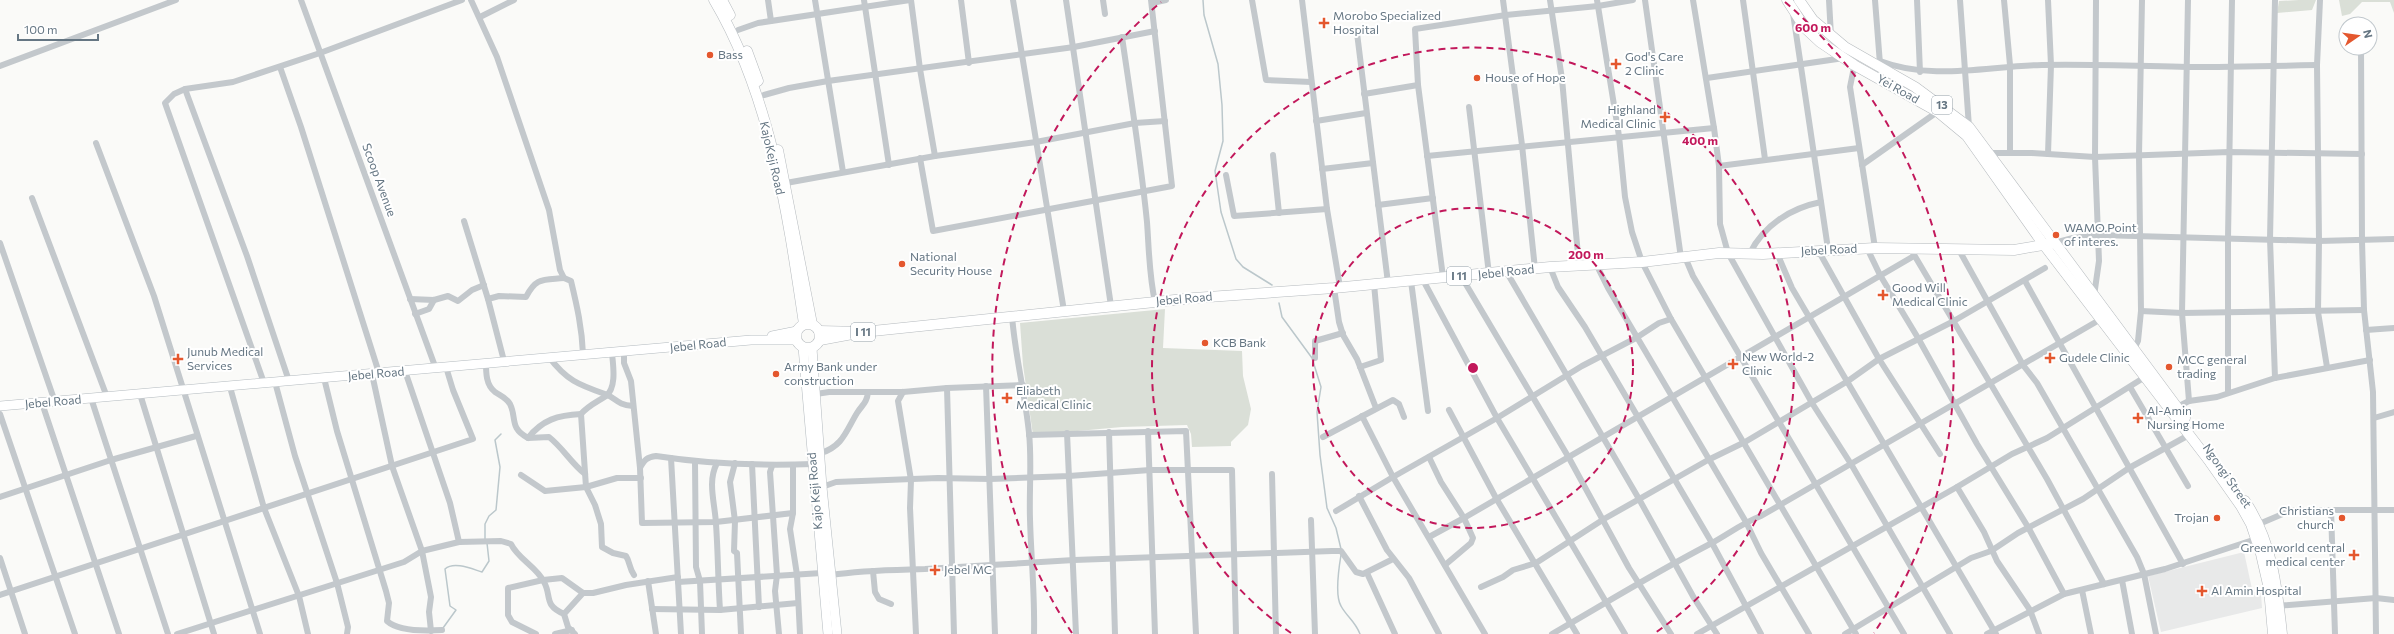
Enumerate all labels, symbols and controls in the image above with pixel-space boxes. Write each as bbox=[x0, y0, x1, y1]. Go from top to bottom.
place label: Morobo Specialized Hospital bbox=[1333, 8, 1441, 36]
scale bar bbox=[18, 16, 98, 42]
north arrow bbox=[2338, 16, 2378, 56]
marker: Morobo Specialized Hospital bbox=[1318, 17, 1330, 29]
text: 600 m bbox=[1795, 20, 1831, 34]
text: 100 m bbox=[24, 22, 58, 36]
text: N bbox=[2361, 28, 2375, 39]
place label: Bass bbox=[718, 47, 743, 61]
place label: God's Care 2 Clinic bbox=[1625, 49, 1684, 77]
marker: Bass bbox=[705, 50, 715, 60]
marker: God's Care 2 Clinic bbox=[1610, 58, 1622, 70]
place label: House of Hope bbox=[1485, 70, 1566, 84]
street label: Yei Road bbox=[1875, 71, 1922, 106]
marker: House of Hope bbox=[1472, 73, 1482, 83]
road number: 13 bbox=[1932, 96, 1952, 114]
place label: Highland Medical Clinic bbox=[1580, 102, 1656, 130]
marker: Highland Medical Clinic bbox=[1659, 111, 1671, 123]
street label: KajoKeji Road bbox=[758, 120, 788, 196]
text: 400 m bbox=[1682, 133, 1718, 147]
street label: Scoop Avenue bbox=[360, 141, 400, 218]
place label: WAMO.Point of interes. bbox=[2064, 220, 2137, 248]
marker: WAMO.Point of interes. bbox=[2051, 230, 2061, 240]
street label: Jebel Road bbox=[1800, 241, 1858, 258]
text: 200 m bbox=[1568, 247, 1604, 261]
place label: National Security House bbox=[910, 249, 992, 277]
marker: National Security House bbox=[897, 259, 907, 269]
street label: Jebel Road bbox=[1477, 261, 1535, 282]
road number: I 11 bbox=[1447, 267, 1471, 285]
place label: Good Will Medical Clinic bbox=[1892, 280, 1968, 308]
street label: Jebel Road bbox=[1155, 289, 1213, 308]
marker: Good Will Medical Clinic bbox=[1877, 289, 1889, 301]
road number: I 11 bbox=[851, 323, 875, 341]
street label: Jebel Road bbox=[669, 334, 727, 355]
place label: KCB Bank bbox=[1213, 335, 1267, 349]
marker: KCB Bank bbox=[1200, 338, 1210, 348]
place label: Junub Medical Services bbox=[187, 344, 263, 372]
place label: New World-2 Clinic bbox=[1742, 349, 1815, 377]
place label: Gudele Clinic bbox=[2059, 350, 2130, 364]
marker: Gudele Clinic bbox=[2044, 352, 2056, 364]
place label: MCC general trading bbox=[2177, 352, 2247, 380]
marker: Junub Medical Services bbox=[172, 353, 184, 365]
marker: New World-2 Clinic bbox=[1727, 358, 1739, 370]
place label: Army Bank under construction bbox=[784, 359, 877, 387]
centre of rings bbox=[1466, 361, 1480, 375]
marker: MCC general trading bbox=[2164, 362, 2174, 372]
street label: Jebel Road bbox=[347, 364, 405, 383]
marker: Army Bank under construction bbox=[771, 369, 781, 379]
place label: Eliabeth Medical Clinic bbox=[1016, 383, 1092, 411]
street label: Jebel Road bbox=[24, 392, 82, 411]
marker: Eliabeth Medical Clinic bbox=[1001, 392, 1013, 404]
place label: Al-Amin Nursing Home bbox=[2147, 403, 2225, 431]
marker: Al-Amin Nursing Home bbox=[2132, 412, 2144, 424]
street label: Ngongi Street bbox=[2200, 441, 2255, 510]
street label: Kajo Keji Road bbox=[804, 452, 824, 530]
place label: Christians church bbox=[2279, 503, 2334, 531]
place label: Trojan bbox=[2174, 510, 2209, 524]
marker: Trojan bbox=[2212, 513, 2222, 523]
marker: Christians church bbox=[2337, 513, 2347, 523]
place label: Greenworld central medical center bbox=[2241, 540, 2345, 568]
marker: Greenworld central medical center bbox=[2348, 549, 2360, 561]
place label: Jebel MC bbox=[944, 562, 992, 577]
marker: Jebel MC bbox=[929, 564, 941, 576]
place label: Al Amin Hospital bbox=[2211, 583, 2302, 597]
marker: Al Amin Hospital bbox=[2196, 585, 2208, 597]

